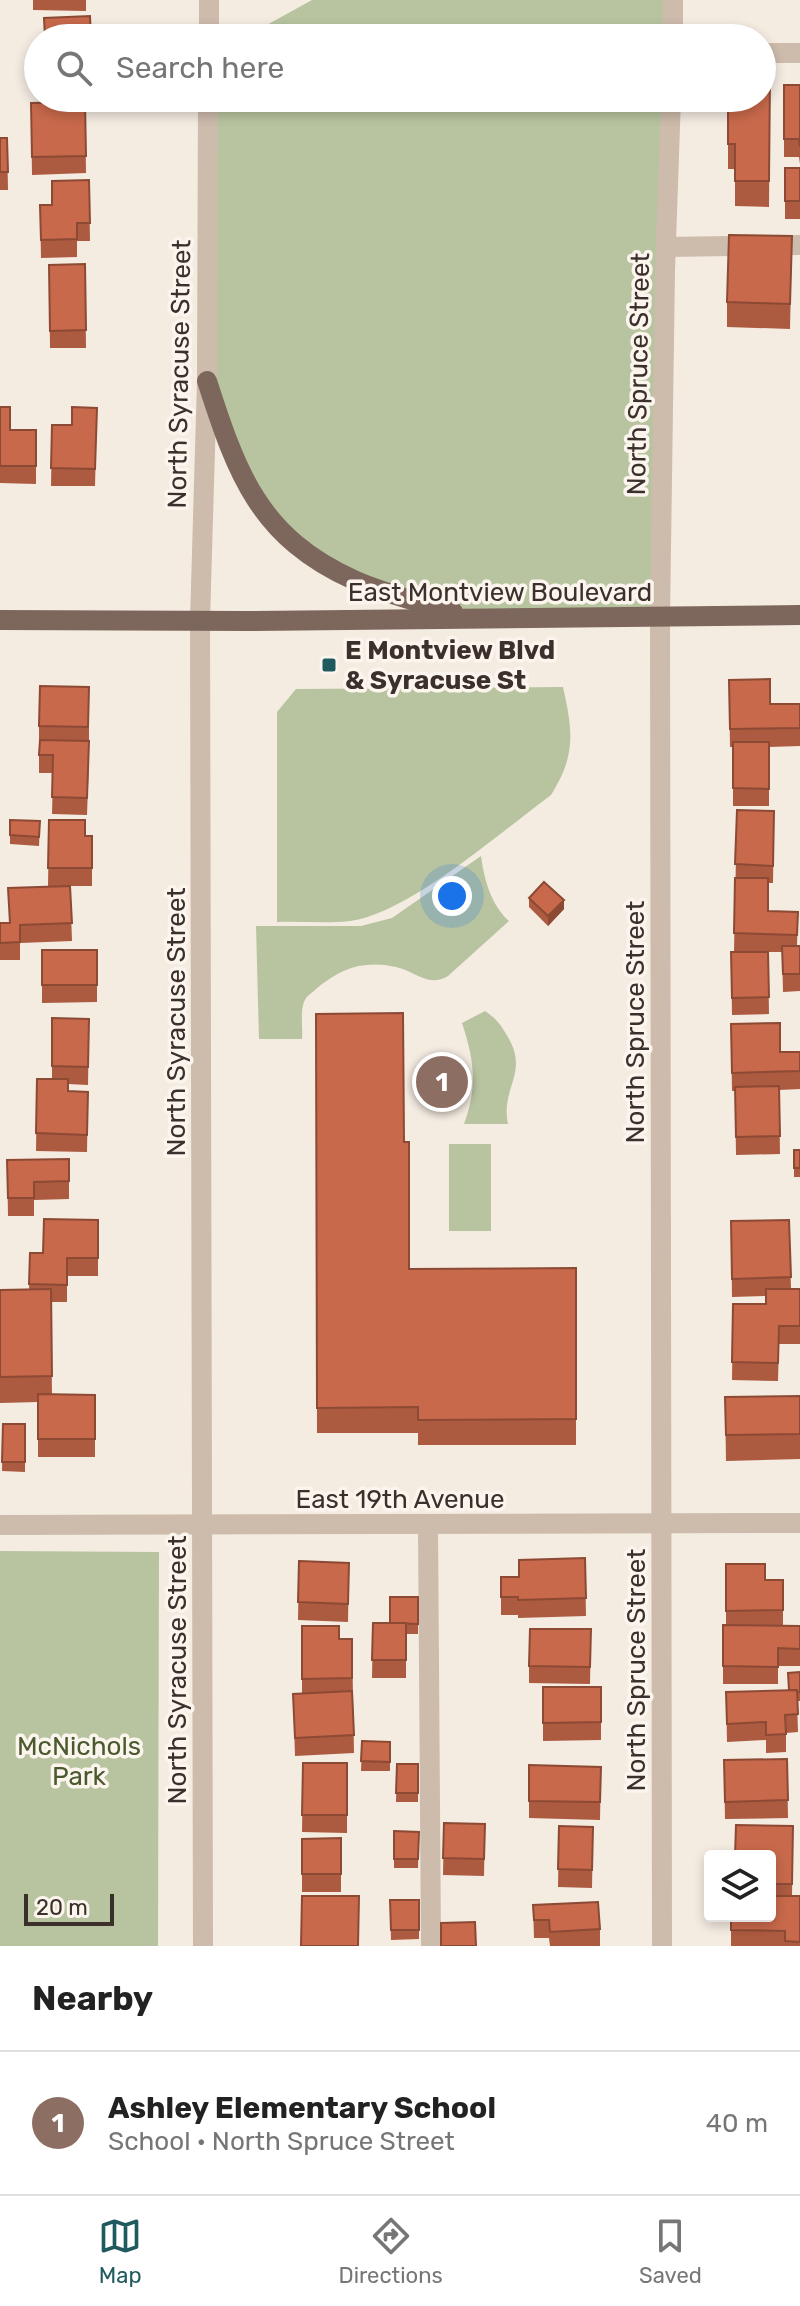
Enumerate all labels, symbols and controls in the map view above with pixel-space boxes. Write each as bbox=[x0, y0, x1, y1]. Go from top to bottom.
search box bbox=[24, 24, 776, 112]
icon: search bbox=[52, 46, 96, 90]
text: Search here bbox=[116, 50, 284, 86]
street label: North Syracuse Street bbox=[162, 239, 197, 509]
street label: North Spruce Street bbox=[621, 252, 656, 496]
street label: East Montview Boulevard bbox=[348, 577, 652, 608]
place label: E Montview Blvd & Syracuse St bbox=[345, 635, 555, 696]
marker: E Montview Blvd & Syracuse St bbox=[320, 656, 338, 674]
your location bbox=[432, 876, 472, 916]
street label: North Syracuse Street bbox=[161, 887, 192, 1157]
street label: North Spruce Street bbox=[620, 901, 651, 1143]
pin: 1 bbox=[416, 1052, 468, 1112]
street label: East 19th Avenue bbox=[295, 1484, 505, 1515]
street label: North Syracuse Street bbox=[162, 1535, 193, 1805]
street label: North Spruce Street bbox=[621, 1549, 652, 1791]
park label: McNichols Park bbox=[17, 1731, 141, 1792]
map controls bbox=[704, 1850, 776, 1922]
button: layers bbox=[704, 1850, 776, 1922]
scale bar bbox=[24, 1890, 114, 1926]
text: 20 m bbox=[36, 1894, 88, 1921]
text: Nearby bbox=[32, 1978, 153, 2019]
text: Ashley Elementary School bbox=[108, 2090, 496, 2126]
text: 1 bbox=[52, 2108, 64, 2139]
text: 40 m bbox=[706, 2108, 768, 2139]
text: School · North Spruce Street bbox=[108, 2126, 455, 2157]
tab: Map bbox=[98, 2214, 142, 2289]
tab: Directions bbox=[338, 2214, 443, 2289]
tab: Saved bbox=[639, 2214, 702, 2289]

